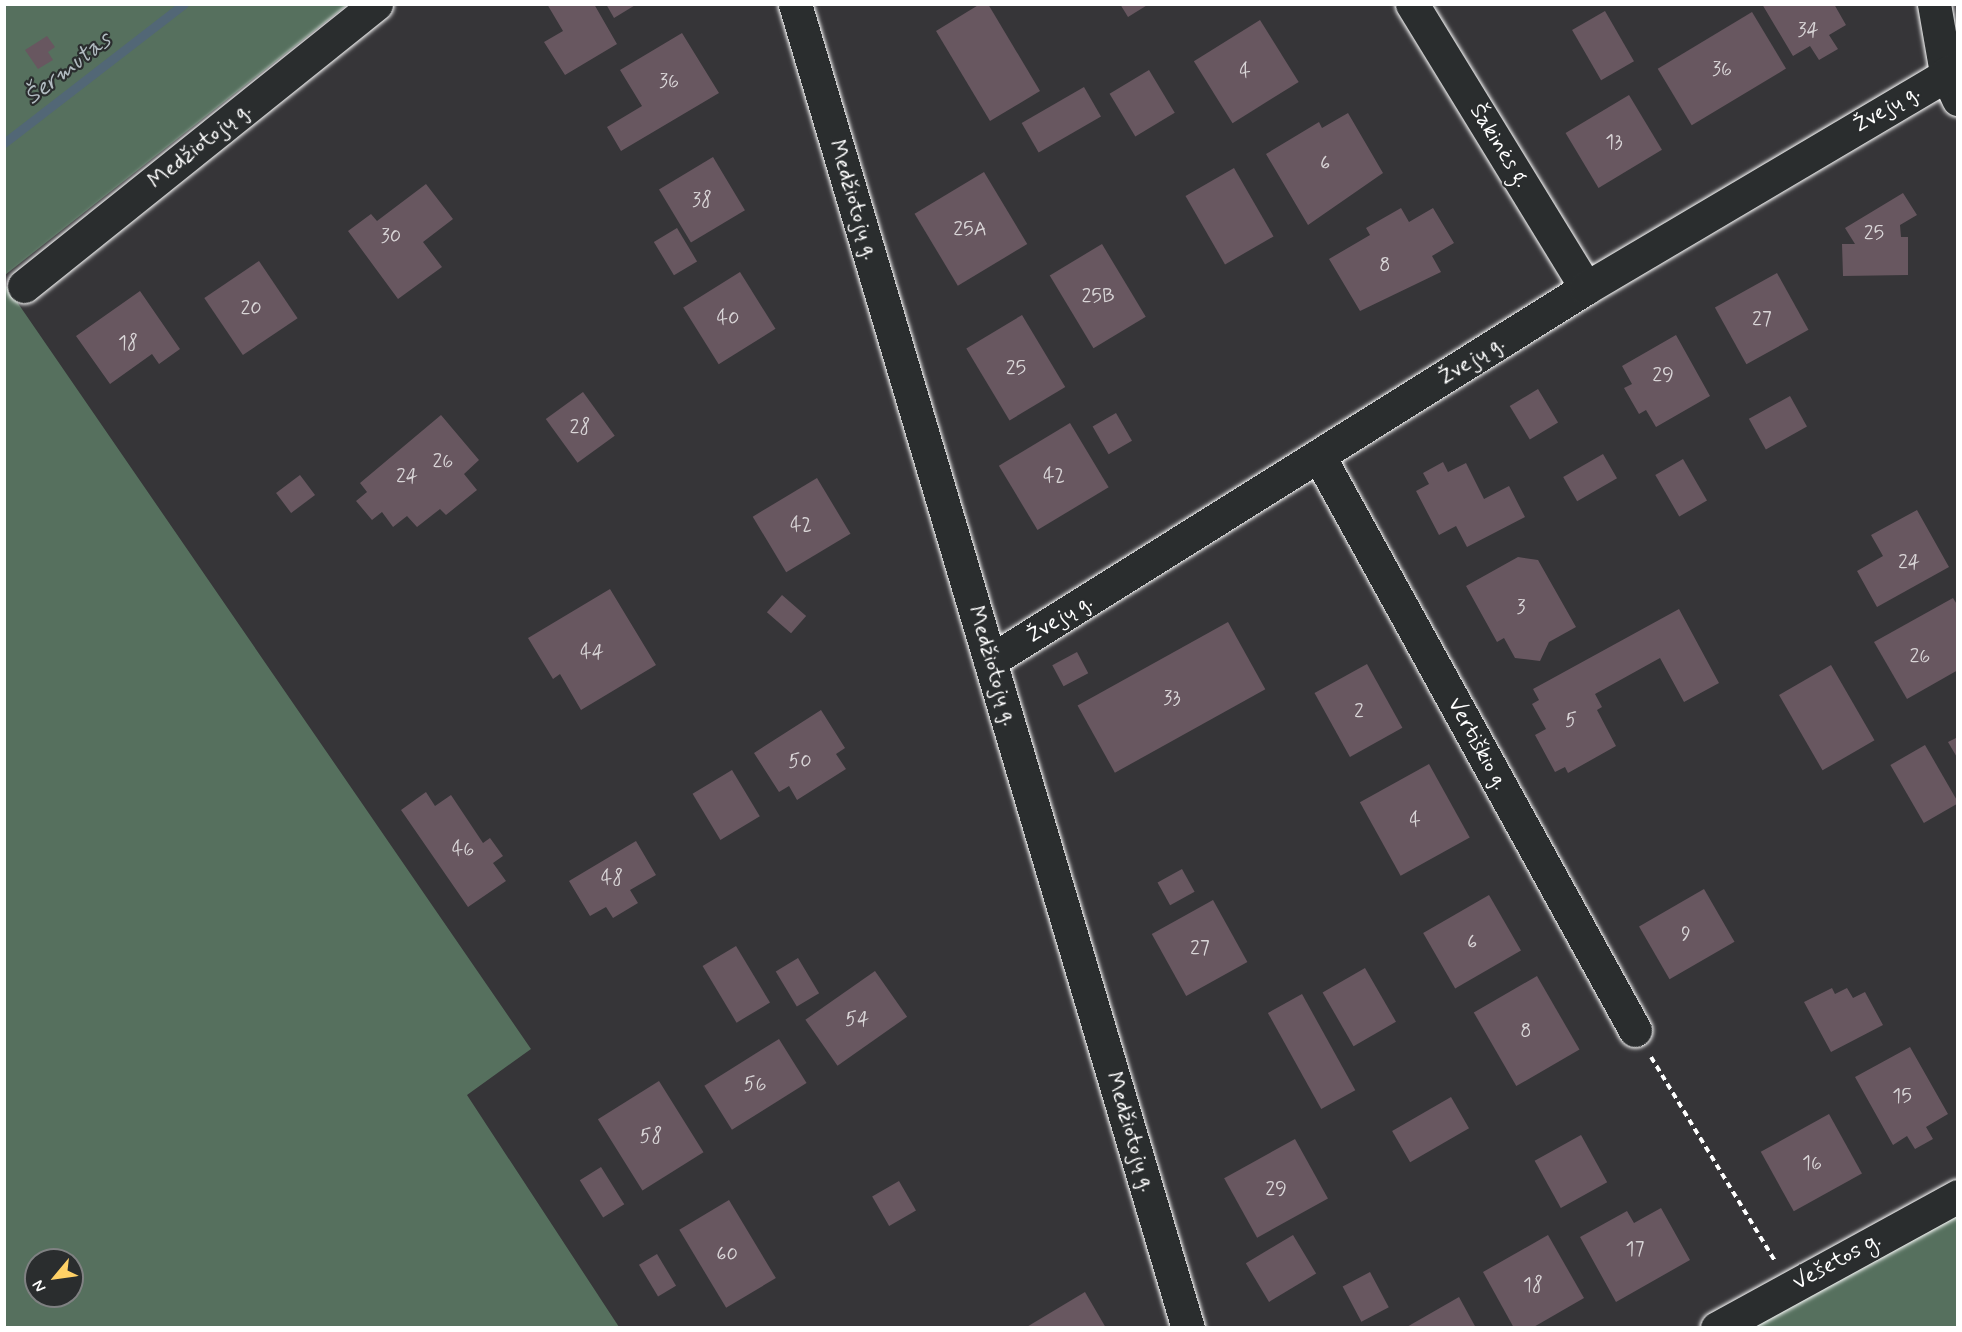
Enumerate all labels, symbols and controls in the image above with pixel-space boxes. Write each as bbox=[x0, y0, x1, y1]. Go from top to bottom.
house number: 34 bbox=[1797, 18, 1819, 42]
water label: Šermutas bbox=[19, 26, 117, 112]
house number: 36 bbox=[1712, 57, 1732, 81]
house number: 4 bbox=[1239, 59, 1251, 83]
house number: 36 bbox=[659, 69, 679, 93]
street label: Žvejų g. bbox=[1849, 79, 1925, 139]
street label: Medžiotojų g. bbox=[144, 97, 256, 195]
street label: Šakinės g. bbox=[1463, 100, 1535, 192]
house number: 13 bbox=[1605, 130, 1623, 154]
street label: Medžiotojų g. bbox=[822, 137, 884, 263]
house number: 6 bbox=[1320, 151, 1330, 175]
house number: 38 bbox=[692, 188, 712, 212]
house number: 25A bbox=[953, 217, 987, 241]
house number: 25 bbox=[1864, 221, 1884, 245]
house number: 30 bbox=[381, 224, 401, 248]
house number: 8 bbox=[1379, 253, 1391, 277]
house number: 25B bbox=[1081, 284, 1115, 308]
house number: 20 bbox=[240, 296, 262, 320]
house number: 40 bbox=[716, 306, 740, 330]
house number: 27 bbox=[1752, 307, 1772, 331]
street label: Žvejų g. bbox=[1435, 330, 1509, 392]
house number: 18 bbox=[118, 331, 138, 355]
house number: 25 bbox=[1006, 356, 1026, 380]
house number: 29 bbox=[1652, 363, 1674, 387]
house number: 28 bbox=[570, 415, 590, 439]
house number: 26 bbox=[433, 449, 453, 473]
house number: 24 bbox=[396, 464, 418, 488]
house number: 42 bbox=[1043, 464, 1065, 488]
house number: 42 bbox=[790, 513, 812, 537]
house number: 24 bbox=[1898, 550, 1920, 574]
street label: Žvejų g. bbox=[1022, 589, 1098, 649]
house number: 3 bbox=[1516, 595, 1526, 619]
street label: Medžiotojų g. bbox=[961, 603, 1023, 729]
house number: 44 bbox=[580, 640, 604, 664]
house number: 26 bbox=[1910, 644, 1930, 668]
house number: 33 bbox=[1163, 686, 1181, 710]
street label: Vertiškio g. bbox=[1441, 693, 1513, 795]
house number: 2 bbox=[1354, 699, 1364, 723]
house number: 5 bbox=[1565, 708, 1577, 732]
house number: 50 bbox=[788, 749, 812, 773]
house number: 4 bbox=[1409, 808, 1421, 832]
house number: 46 bbox=[452, 837, 474, 861]
house number: 48 bbox=[601, 866, 623, 890]
house number: 9 bbox=[1681, 922, 1691, 946]
house number: 6 bbox=[1467, 930, 1477, 954]
house number: 27 bbox=[1190, 936, 1210, 960]
house number: 54 bbox=[845, 1007, 869, 1031]
house number: 8 bbox=[1520, 1019, 1532, 1043]
street label: Medžiotojų g. bbox=[1099, 1069, 1161, 1195]
house number: 56 bbox=[743, 1072, 767, 1096]
house number: 15 bbox=[1892, 1084, 1912, 1108]
house number: 58 bbox=[640, 1124, 662, 1148]
house number: 16 bbox=[1802, 1151, 1822, 1175]
house number: 29 bbox=[1265, 1177, 1287, 1201]
street label: Vešetos g. bbox=[1789, 1228, 1885, 1296]
house number: 17 bbox=[1626, 1237, 1644, 1261]
house number: 60 bbox=[716, 1242, 738, 1266]
north arrow bbox=[24, 1248, 84, 1308]
house number: 18 bbox=[1523, 1273, 1543, 1297]
text: N bbox=[28, 1276, 51, 1296]

